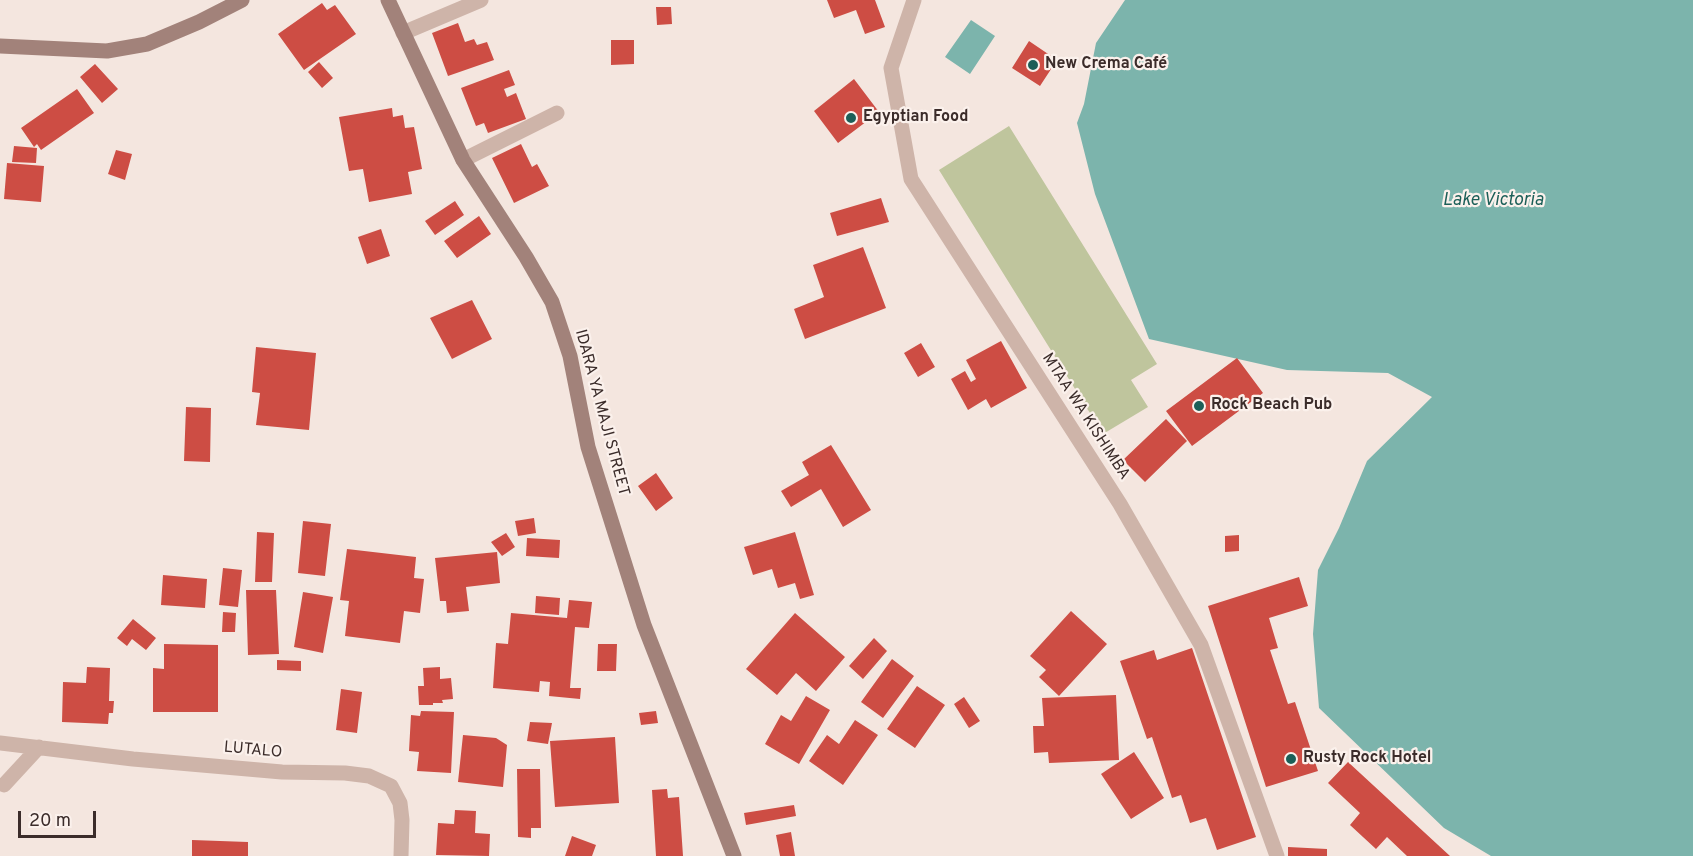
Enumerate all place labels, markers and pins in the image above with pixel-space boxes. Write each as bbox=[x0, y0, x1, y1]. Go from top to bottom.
place label: New Crema Café bbox=[1045, 55, 1167, 75]
marker: New Crema Café bbox=[1026, 58, 1040, 72]
place label: Egyptian Food bbox=[863, 108, 968, 128]
marker: Egyptian Food bbox=[844, 111, 858, 125]
place label: Rock Beach Pub bbox=[1211, 396, 1332, 416]
marker: Rock Beach Pub bbox=[1192, 399, 1206, 413]
place label: Rusty Rock Hotel bbox=[1303, 749, 1431, 769]
marker: Rusty Rock Hotel bbox=[1284, 752, 1298, 766]

